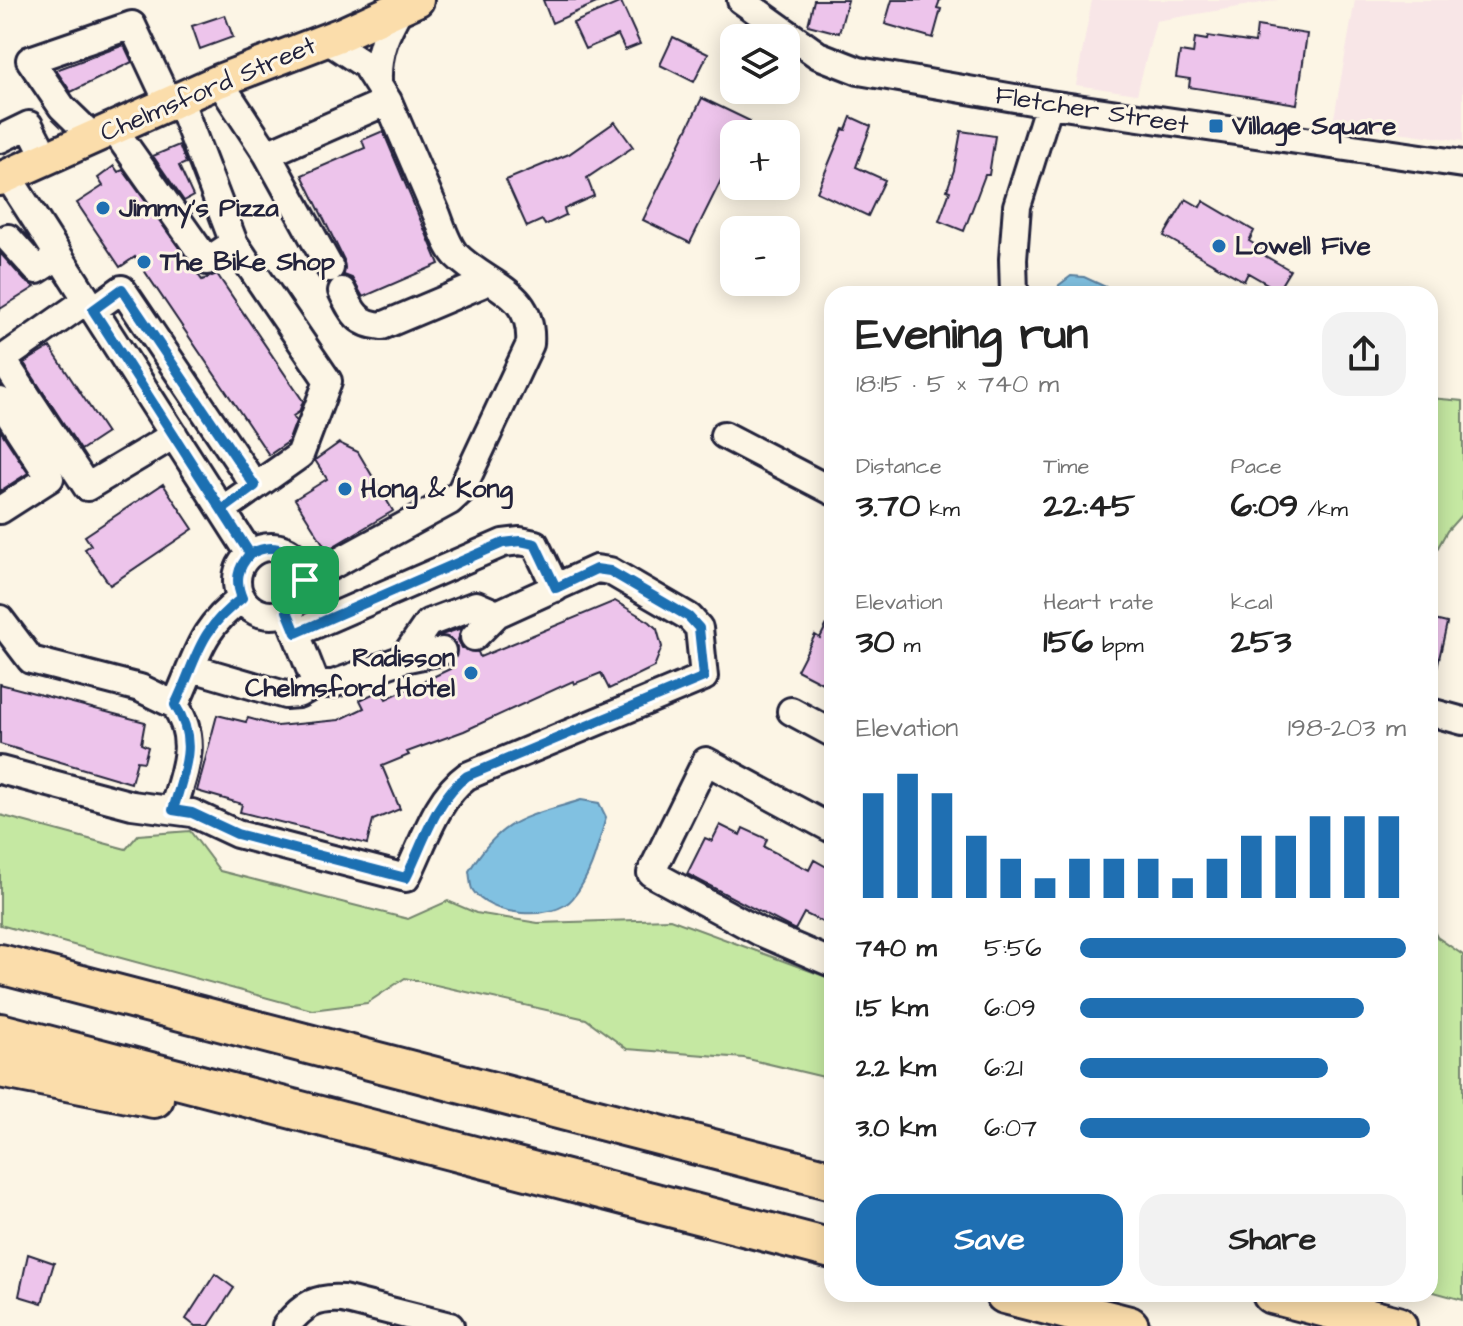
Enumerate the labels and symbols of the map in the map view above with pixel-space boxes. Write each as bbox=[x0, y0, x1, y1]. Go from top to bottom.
street label: Chelmsford Street bbox=[95, 27, 322, 151]
street label: Fletcher Street bbox=[993, 77, 1192, 143]
place label: Village Square bbox=[1231, 108, 1396, 147]
marker: Village Square bbox=[1207, 117, 1225, 135]
place label: Jimmy's Pizza bbox=[118, 190, 279, 229]
marker: Jimmy's Pizza bbox=[94, 199, 112, 217]
place label: Lowell Five bbox=[1235, 228, 1371, 264]
marker: Lowell Five bbox=[1210, 237, 1228, 255]
place label: The Bike Shop bbox=[159, 244, 336, 280]
marker: The Bike Shop bbox=[135, 253, 153, 271]
place label: Hong & Kong bbox=[361, 471, 513, 510]
marker: Hong & Kong bbox=[336, 480, 354, 498]
pin bbox=[271, 546, 339, 614]
place label: Radisson Chelmsford Hotel bbox=[245, 640, 455, 706]
marker: Radisson Chelmsford Hotel bbox=[462, 664, 480, 682]

